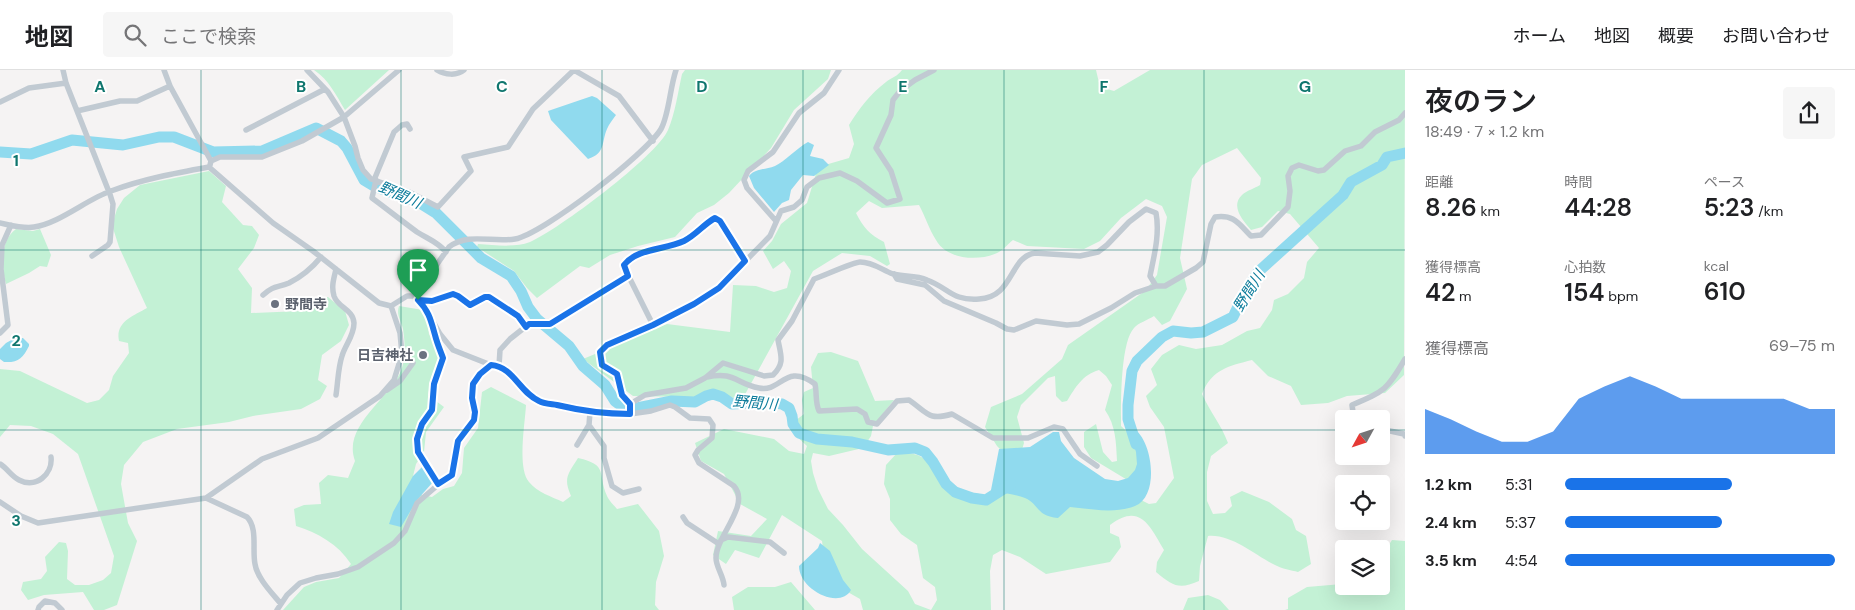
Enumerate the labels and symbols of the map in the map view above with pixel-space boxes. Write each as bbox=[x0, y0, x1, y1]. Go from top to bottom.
text: A bbox=[94, 76, 106, 97]
text: B bbox=[296, 76, 306, 97]
text: C bbox=[496, 76, 508, 97]
text: D bbox=[696, 76, 708, 97]
text: E bbox=[898, 76, 908, 97]
text: F bbox=[1100, 76, 1109, 97]
text: G bbox=[1299, 76, 1311, 97]
text: 1 bbox=[13, 150, 19, 171]
water label: 野間川 bbox=[375, 177, 426, 214]
pin bbox=[397, 249, 439, 300]
water label: 野間川 bbox=[1229, 265, 1270, 315]
place label: 野間寺 bbox=[285, 295, 327, 313]
marker: 野間寺 bbox=[269, 298, 281, 310]
text: 2 bbox=[11, 330, 21, 351]
place label: 日吉神社 bbox=[357, 346, 413, 364]
marker: 日吉神社 bbox=[417, 349, 429, 361]
water label: 野間川 bbox=[732, 391, 780, 415]
north arrow bbox=[1335, 410, 1390, 465]
text: 3 bbox=[11, 510, 21, 531]

